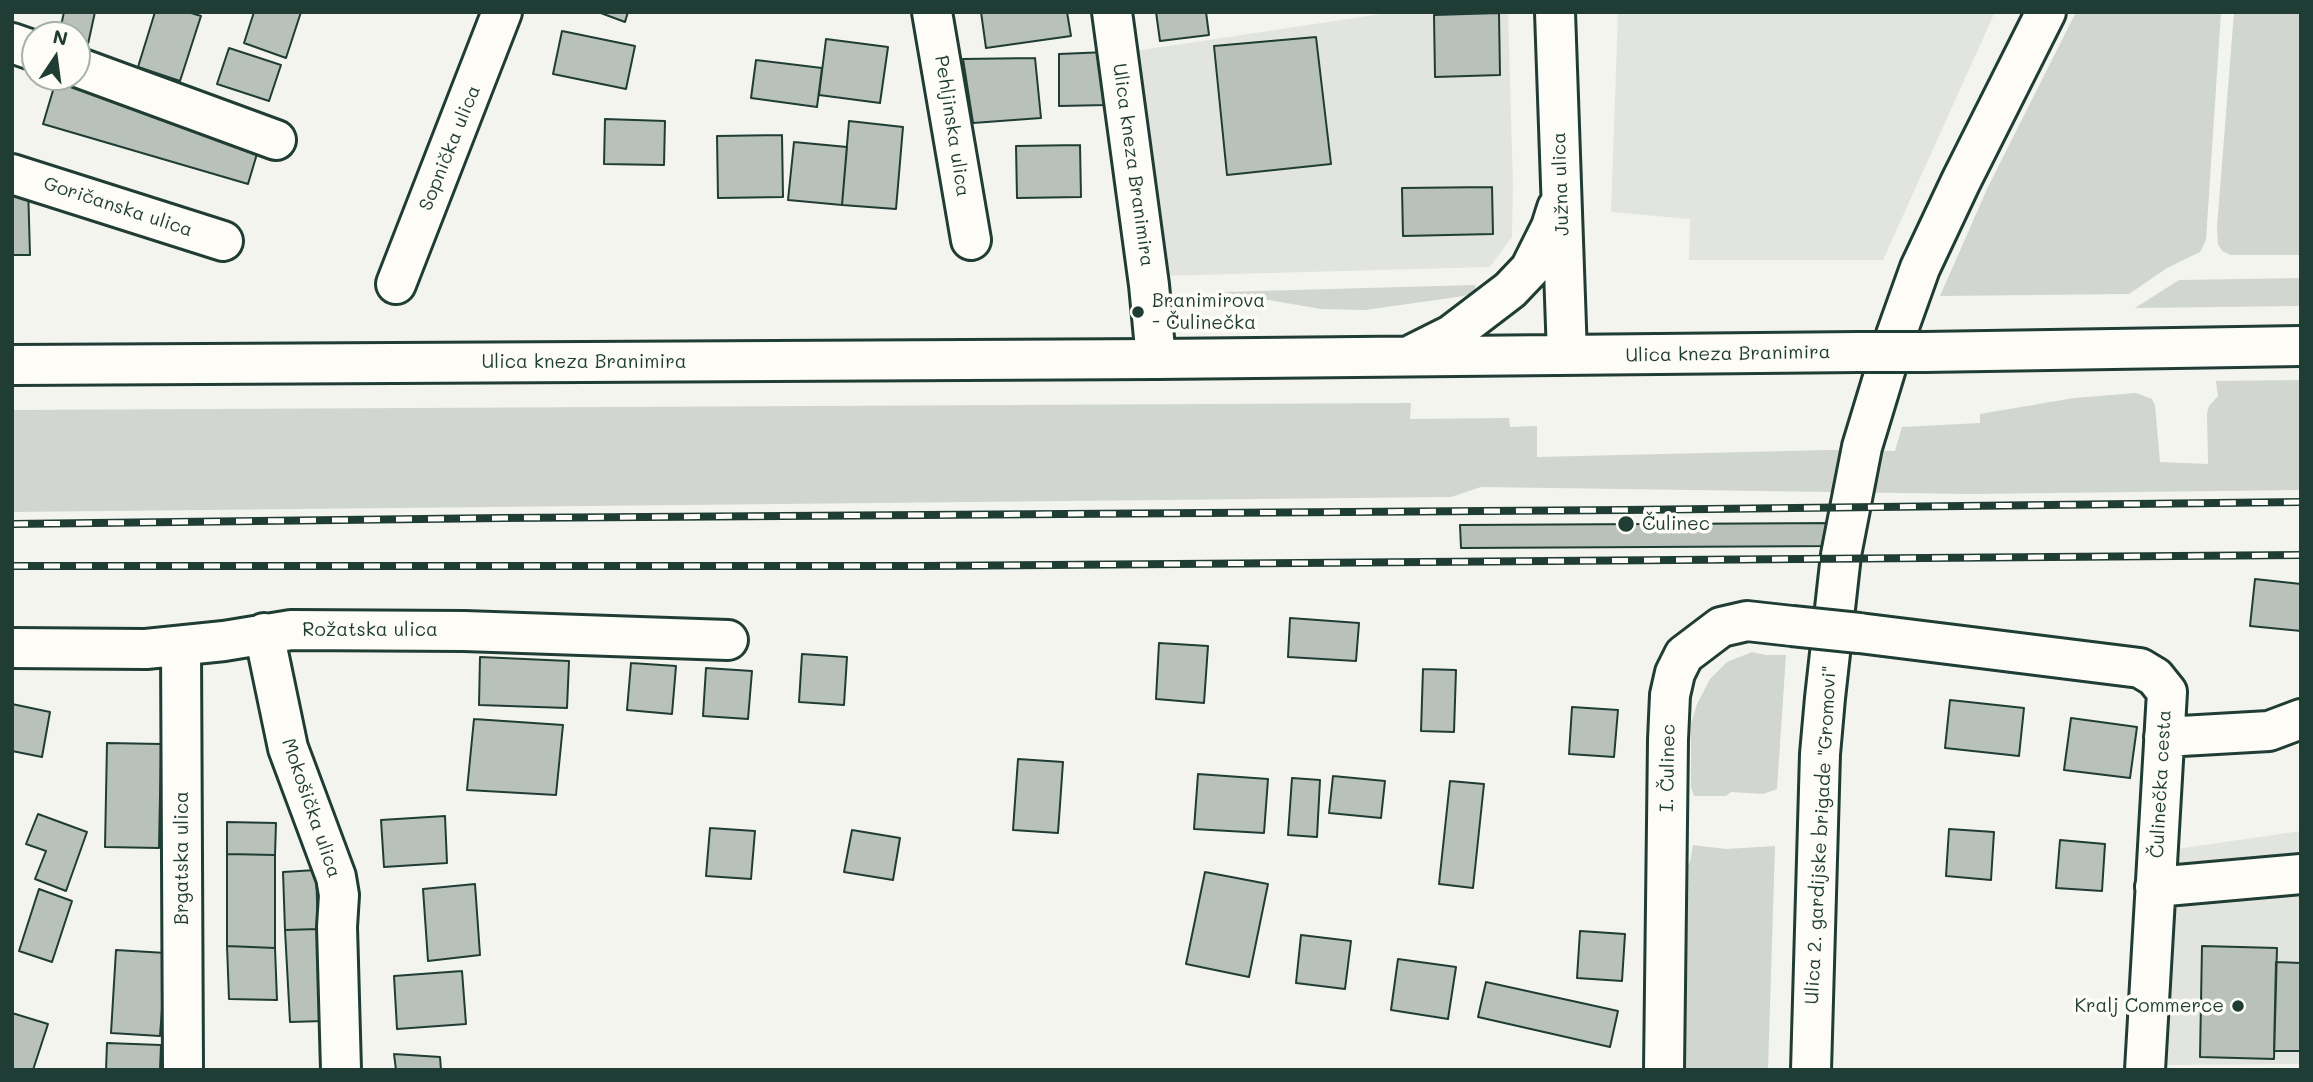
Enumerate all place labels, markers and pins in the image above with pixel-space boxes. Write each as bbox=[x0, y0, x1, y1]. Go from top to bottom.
place label: Branimirova - Čulinečka bbox=[1152, 290, 1265, 334]
marker: Branimirova - Čulinečka bbox=[1130, 304, 1146, 320]
place label: Čulinec bbox=[1642, 513, 1710, 535]
marker: Čulinec bbox=[1616, 514, 1636, 534]
place label: Kralj Commerce bbox=[2075, 995, 2224, 1017]
marker: Kralj Commerce bbox=[2230, 998, 2246, 1014]

